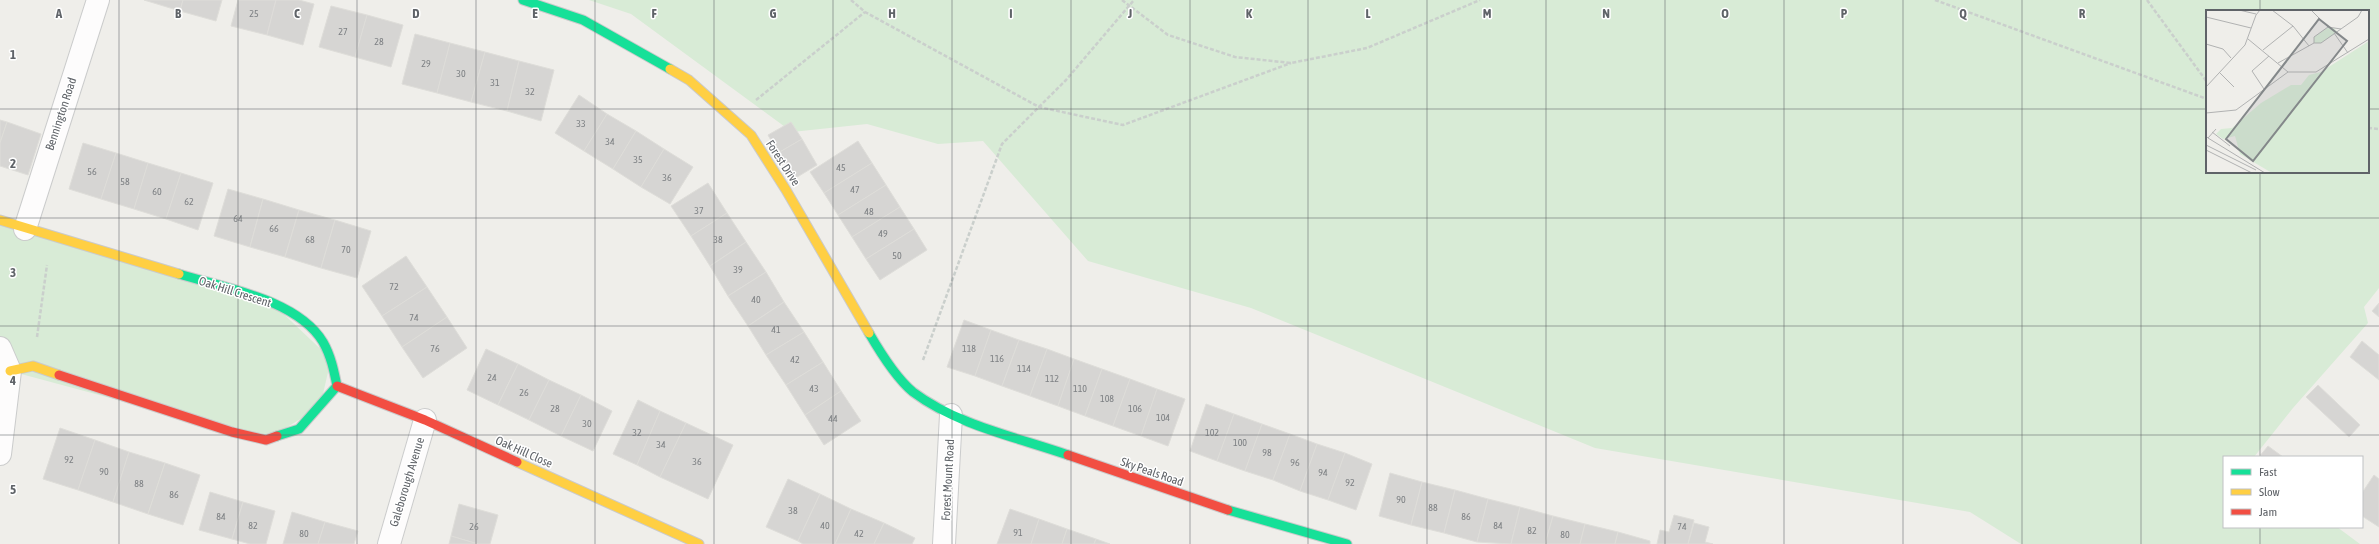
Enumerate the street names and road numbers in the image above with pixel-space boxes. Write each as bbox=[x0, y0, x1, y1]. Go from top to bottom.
street label: Bennington Road bbox=[43, 76, 79, 152]
street label: Forest Drive bbox=[763, 137, 803, 189]
street label: Oak Hill Crescent bbox=[197, 274, 273, 310]
street label: Oak Hill Close bbox=[493, 433, 555, 471]
street label: Galeborough Avenue bbox=[387, 436, 427, 528]
street label: Forest Mount Road bbox=[939, 439, 957, 521]
street label: Sky Peals Road bbox=[1119, 455, 1185, 489]

